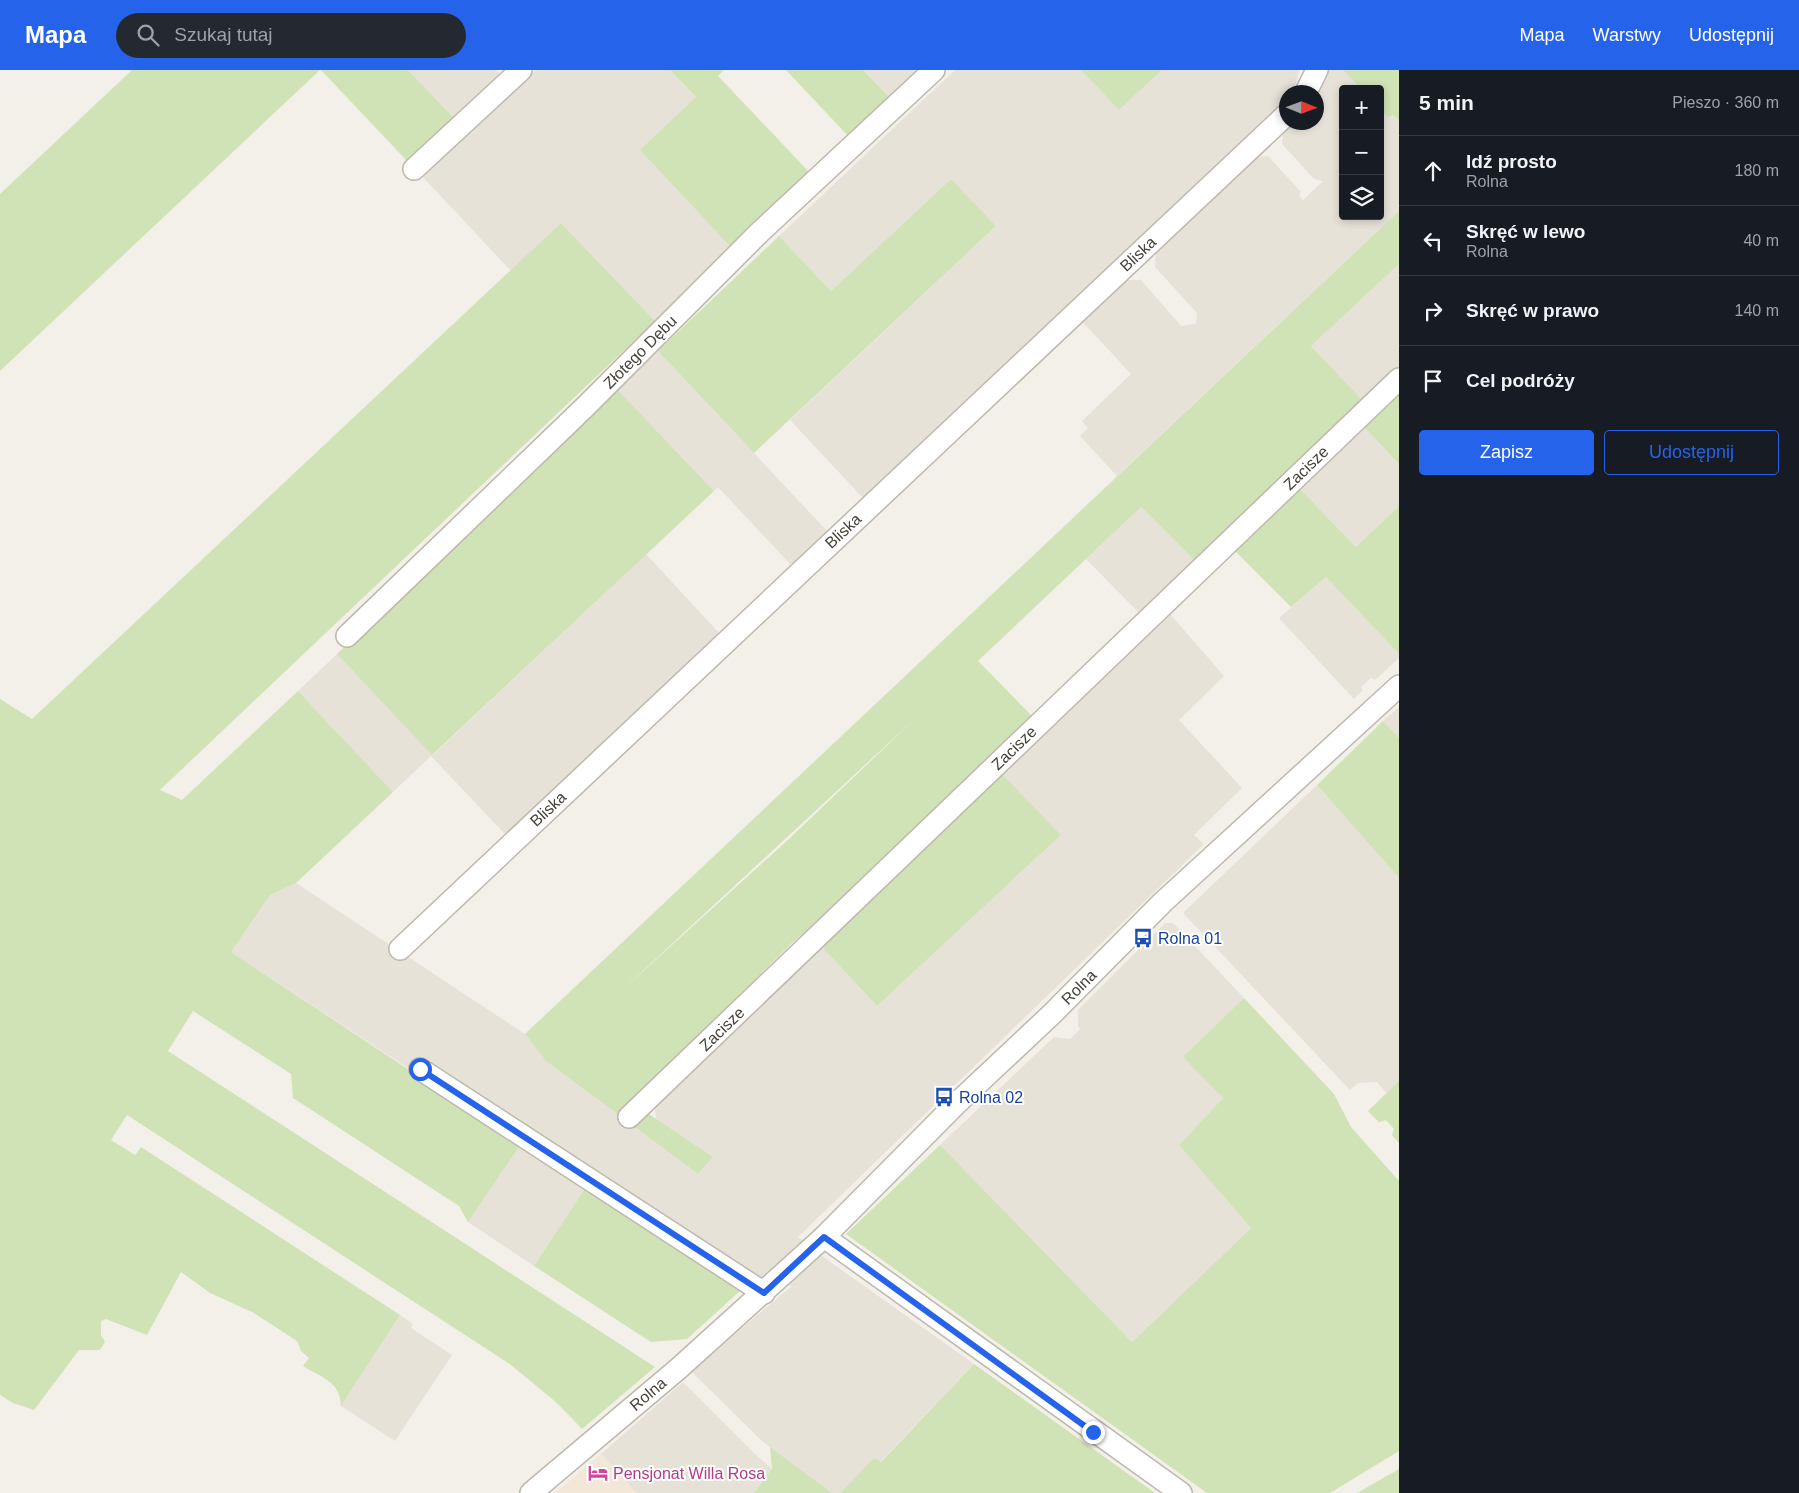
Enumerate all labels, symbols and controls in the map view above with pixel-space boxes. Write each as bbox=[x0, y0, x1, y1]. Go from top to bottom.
search box bbox=[116, 13, 466, 58]
text: Mapa bbox=[25, 21, 86, 48]
icon: search bbox=[134, 21, 162, 49]
text: Szukaj tutaj bbox=[174, 24, 273, 45]
text: Mapa bbox=[1520, 25, 1565, 45]
text: Warstwy bbox=[1593, 25, 1661, 45]
text: Udostępnij bbox=[1689, 25, 1774, 45]
north arrow bbox=[1279, 85, 1324, 130]
map controls bbox=[1339, 85, 1384, 220]
button: + bbox=[1339, 85, 1384, 130]
text: 5 min bbox=[1419, 91, 1474, 114]
text: Pieszo · 360 m bbox=[1672, 94, 1779, 111]
button: − bbox=[1339, 130, 1384, 175]
text: Idź prosto bbox=[1466, 151, 1557, 172]
icon: ahead bbox=[1419, 157, 1447, 185]
text: 180 m bbox=[1735, 162, 1779, 179]
text: Rolna bbox=[1466, 173, 1508, 190]
button: layers bbox=[1339, 175, 1384, 220]
text: Skręć w lewo bbox=[1466, 221, 1585, 242]
icon: left bbox=[1419, 227, 1447, 255]
text: 40 m bbox=[1743, 232, 1779, 249]
street label: Bliska bbox=[1117, 233, 1159, 275]
text: Rolna bbox=[1466, 243, 1508, 260]
icon: right bbox=[1419, 297, 1447, 325]
text: Skręć w prawo bbox=[1466, 300, 1599, 321]
text: 140 m bbox=[1735, 302, 1779, 319]
street label: Złotego Dębu bbox=[600, 312, 680, 392]
icon: arrive bbox=[1419, 367, 1447, 395]
text: Cel podróży bbox=[1466, 370, 1575, 391]
button: Zapisz bbox=[1419, 430, 1594, 475]
button: Udostępnij bbox=[1604, 430, 1779, 475]
street label: Zacisze bbox=[1280, 443, 1332, 493]
street label: Bliska bbox=[822, 510, 864, 552]
street label: Zacisze bbox=[988, 723, 1040, 773]
street label: Bliska bbox=[527, 788, 569, 830]
bus stop icon: Rolna 01 bbox=[1132, 927, 1154, 949]
place label: Rolna 01 bbox=[1158, 930, 1222, 947]
street label: Rolna bbox=[1058, 966, 1100, 1008]
street label: Zacisze bbox=[696, 1004, 748, 1054]
route start bbox=[409, 1058, 432, 1081]
bus stop icon: Rolna 02 bbox=[933, 1086, 955, 1108]
place label: Rolna 02 bbox=[959, 1089, 1023, 1106]
street label: Rolna bbox=[627, 1374, 670, 1414]
route end bbox=[1082, 1421, 1105, 1444]
hotel icon: Pensjonat Willa Rosa bbox=[587, 1462, 609, 1484]
place label: Pensjonat Willa Rosa bbox=[613, 1465, 765, 1482]

